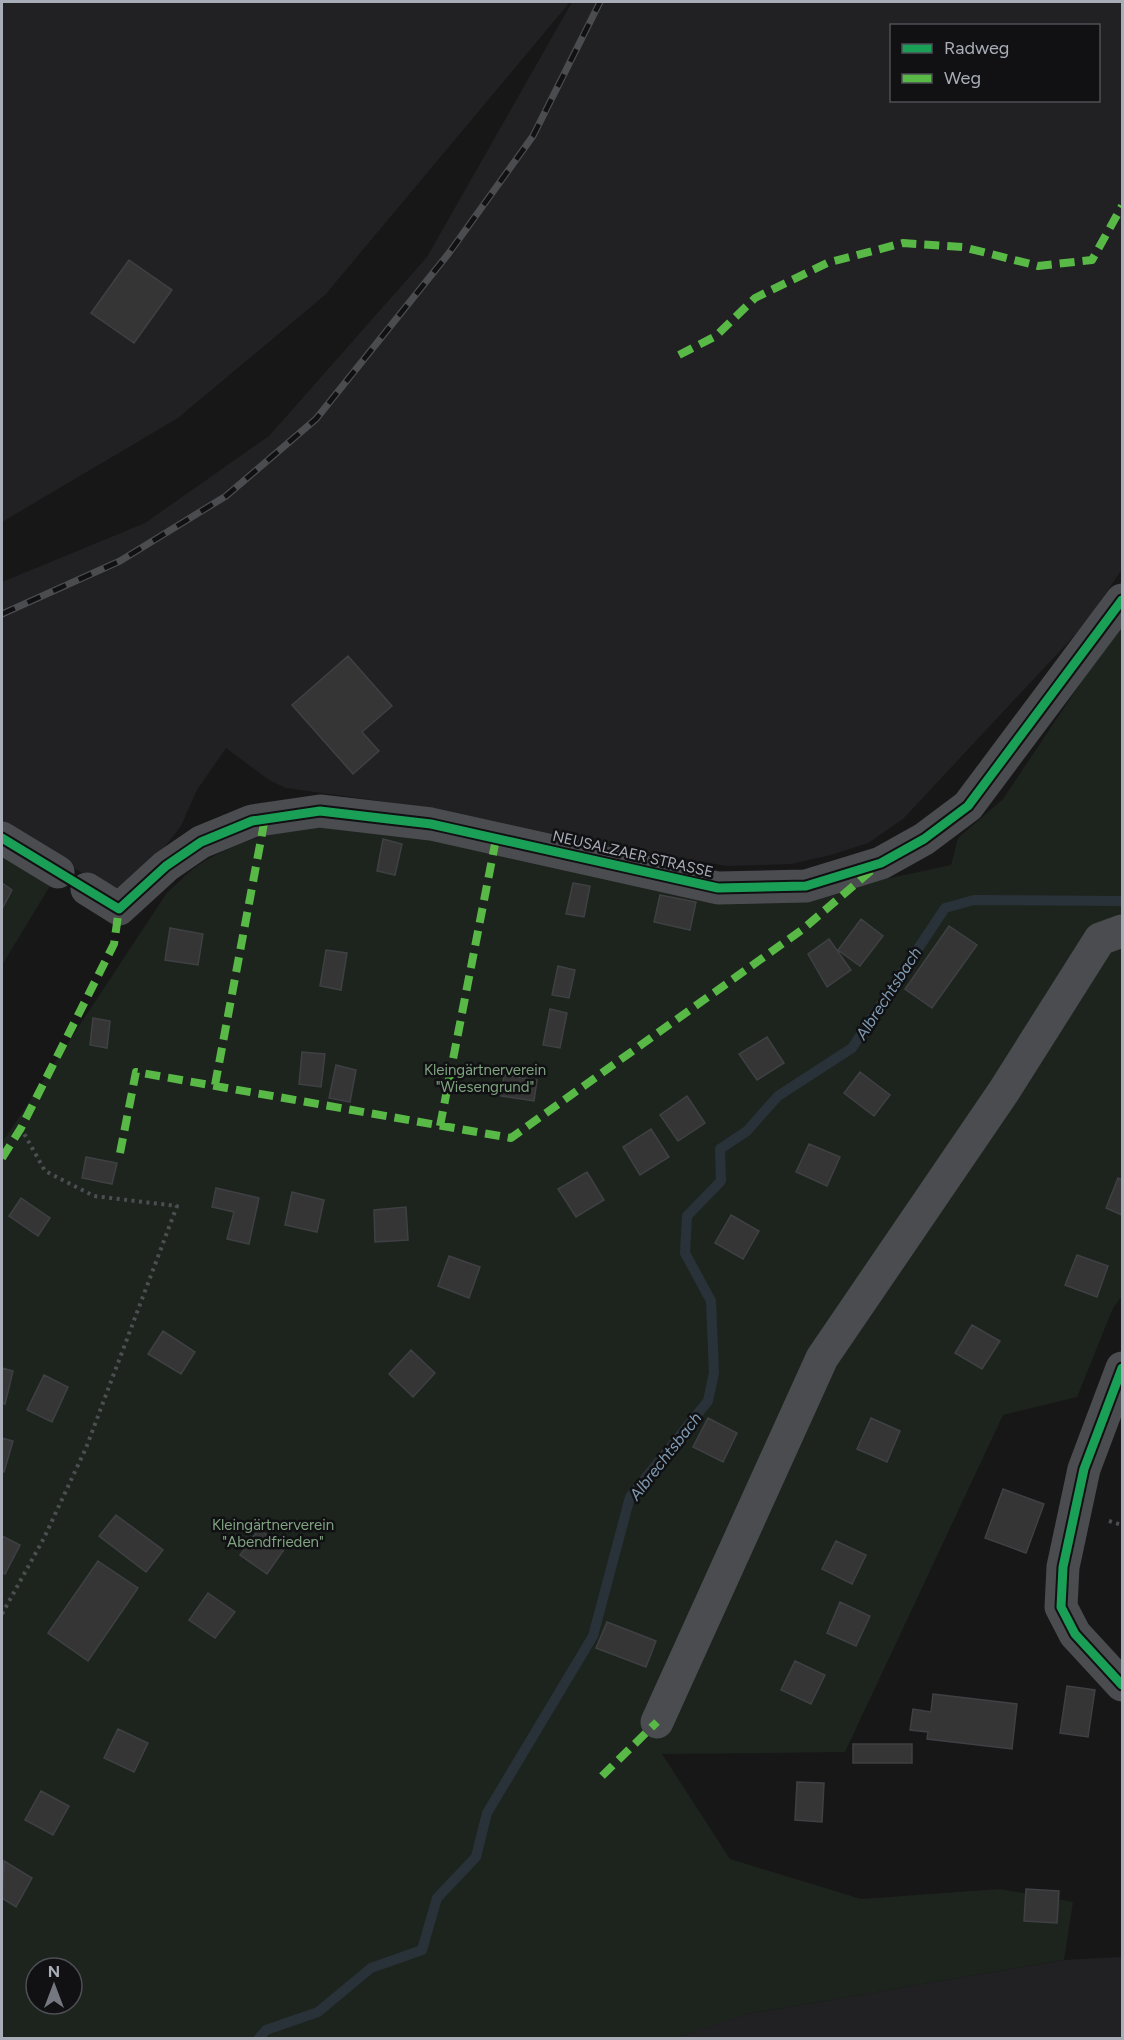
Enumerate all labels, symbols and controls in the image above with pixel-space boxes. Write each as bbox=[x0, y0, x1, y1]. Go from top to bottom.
legend bbox=[890, 24, 1100, 102]
text: Radweg bbox=[944, 37, 1009, 59]
text: Weg bbox=[944, 67, 981, 89]
street label: NEUSALZAER STRASSE bbox=[551, 827, 715, 881]
water label: Albrechtsbach bbox=[851, 944, 925, 1044]
park label: Kleingärtnerverein "Wiesengrund" bbox=[424, 1061, 546, 1096]
water label: Albrechtsbach bbox=[625, 1409, 705, 1505]
park label: Kleingärtnerverein "Abendfrieden" bbox=[212, 1516, 334, 1551]
north arrow bbox=[24, 1956, 84, 2016]
text: N bbox=[48, 1962, 60, 1981]

